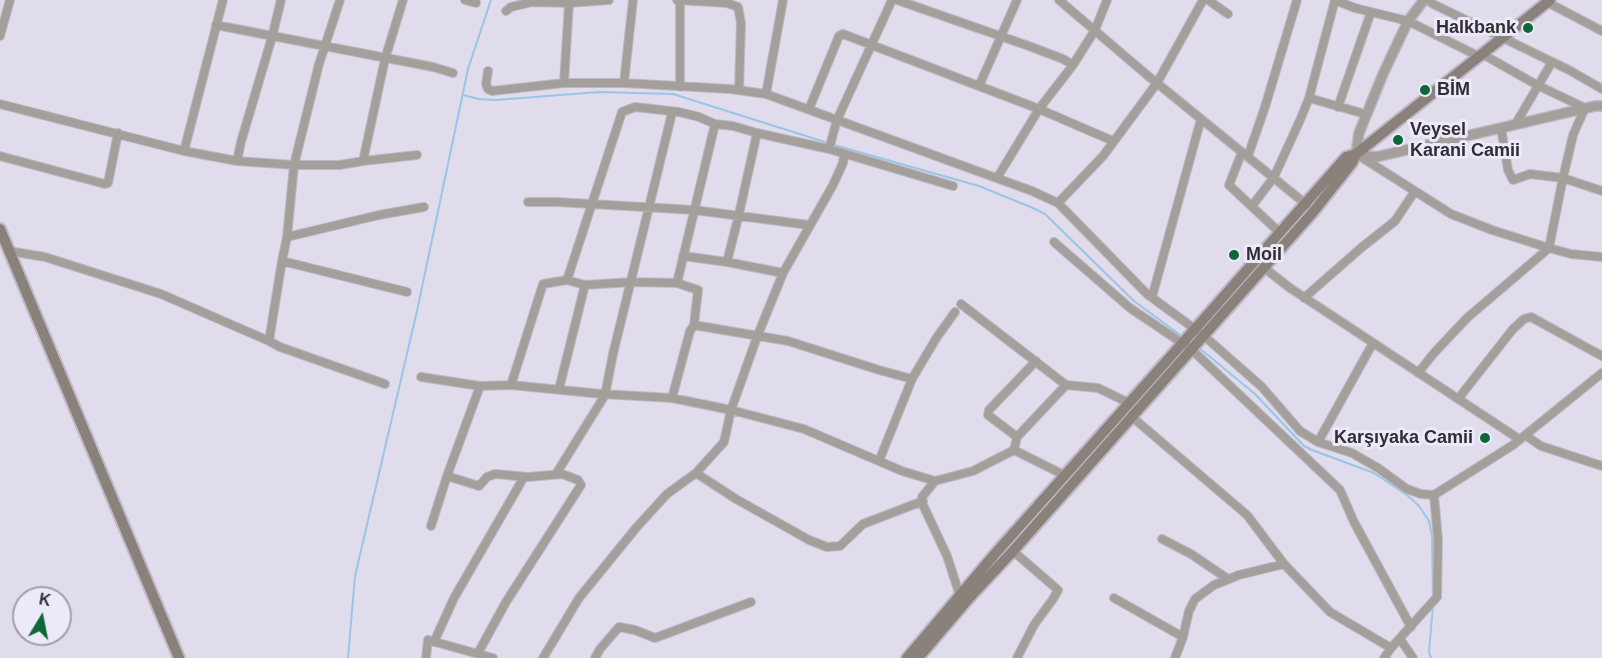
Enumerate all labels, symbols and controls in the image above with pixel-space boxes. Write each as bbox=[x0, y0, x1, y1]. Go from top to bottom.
place label: Halkbank bbox=[1436, 17, 1516, 39]
marker: Halkbank bbox=[1521, 21, 1535, 35]
place label: BİM bbox=[1437, 79, 1470, 101]
marker: BİM bbox=[1418, 83, 1432, 97]
place label: Veysel Karani Camii bbox=[1410, 119, 1520, 162]
marker: Veysel Karani Camii bbox=[1391, 133, 1405, 147]
place label: Moil bbox=[1246, 244, 1282, 266]
marker: Moil bbox=[1227, 248, 1241, 262]
place label: Karşıyaka Camii bbox=[1334, 427, 1473, 449]
marker: Karşıyaka Camii bbox=[1478, 431, 1492, 445]
north arrow bbox=[12, 586, 72, 646]
text: K bbox=[38, 590, 52, 609]

